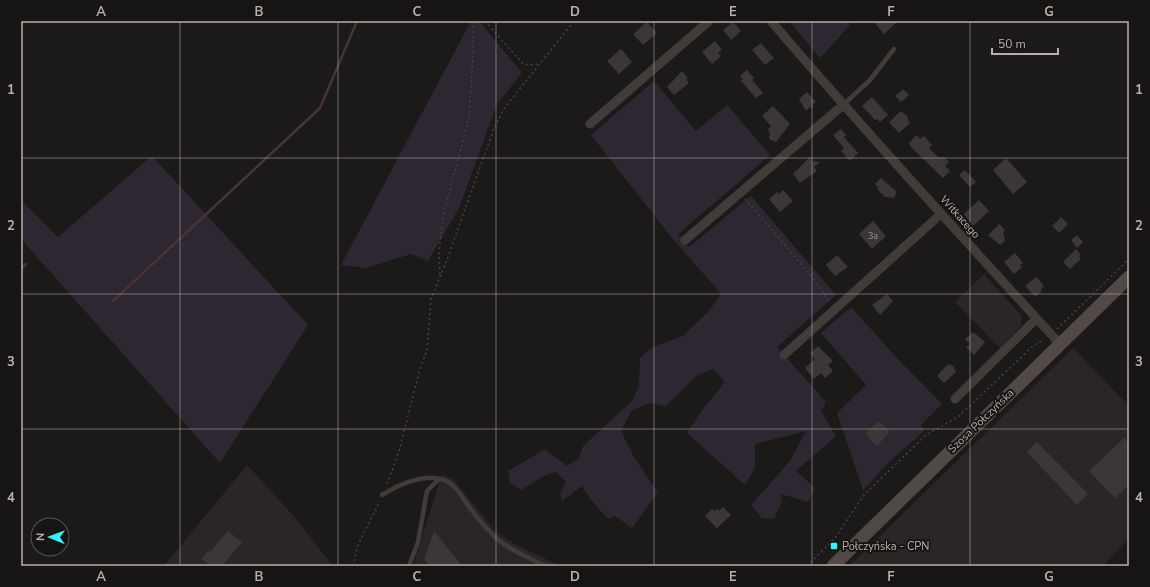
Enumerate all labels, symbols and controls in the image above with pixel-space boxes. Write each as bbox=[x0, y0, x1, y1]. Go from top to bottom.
text: A bbox=[96, 3, 106, 21]
text: B bbox=[255, 3, 264, 21]
text: C bbox=[413, 3, 422, 21]
text: D bbox=[570, 3, 580, 21]
text: E bbox=[729, 3, 737, 21]
text: F bbox=[887, 3, 895, 21]
text: G bbox=[1044, 3, 1054, 21]
scale bar bbox=[992, 30, 1058, 56]
text: 50 m bbox=[998, 36, 1026, 52]
text: 1 bbox=[7, 81, 15, 99]
text: 1 bbox=[1135, 81, 1143, 99]
street label: Witkacego bbox=[937, 192, 983, 242]
text: 2 bbox=[7, 217, 15, 235]
text: 2 bbox=[1135, 217, 1143, 235]
house number: 3a bbox=[868, 230, 878, 242]
text: 3 bbox=[7, 353, 15, 371]
text: 3 bbox=[1135, 353, 1143, 371]
street label: Szosa Połczyńska bbox=[945, 385, 1017, 456]
text: 4 bbox=[7, 489, 15, 507]
text: 4 bbox=[1135, 489, 1143, 507]
north arrow bbox=[30, 517, 70, 557]
text: N bbox=[33, 533, 48, 541]
place label: Połczyńska - CPN bbox=[842, 539, 929, 554]
marker: Połczyńska - CPN bbox=[829, 541, 839, 551]
text: A bbox=[96, 568, 106, 586]
text: B bbox=[255, 568, 264, 586]
text: C bbox=[413, 568, 422, 586]
text: D bbox=[570, 568, 580, 586]
text: E bbox=[729, 568, 737, 586]
text: F bbox=[887, 568, 895, 586]
text: G bbox=[1044, 568, 1054, 586]

